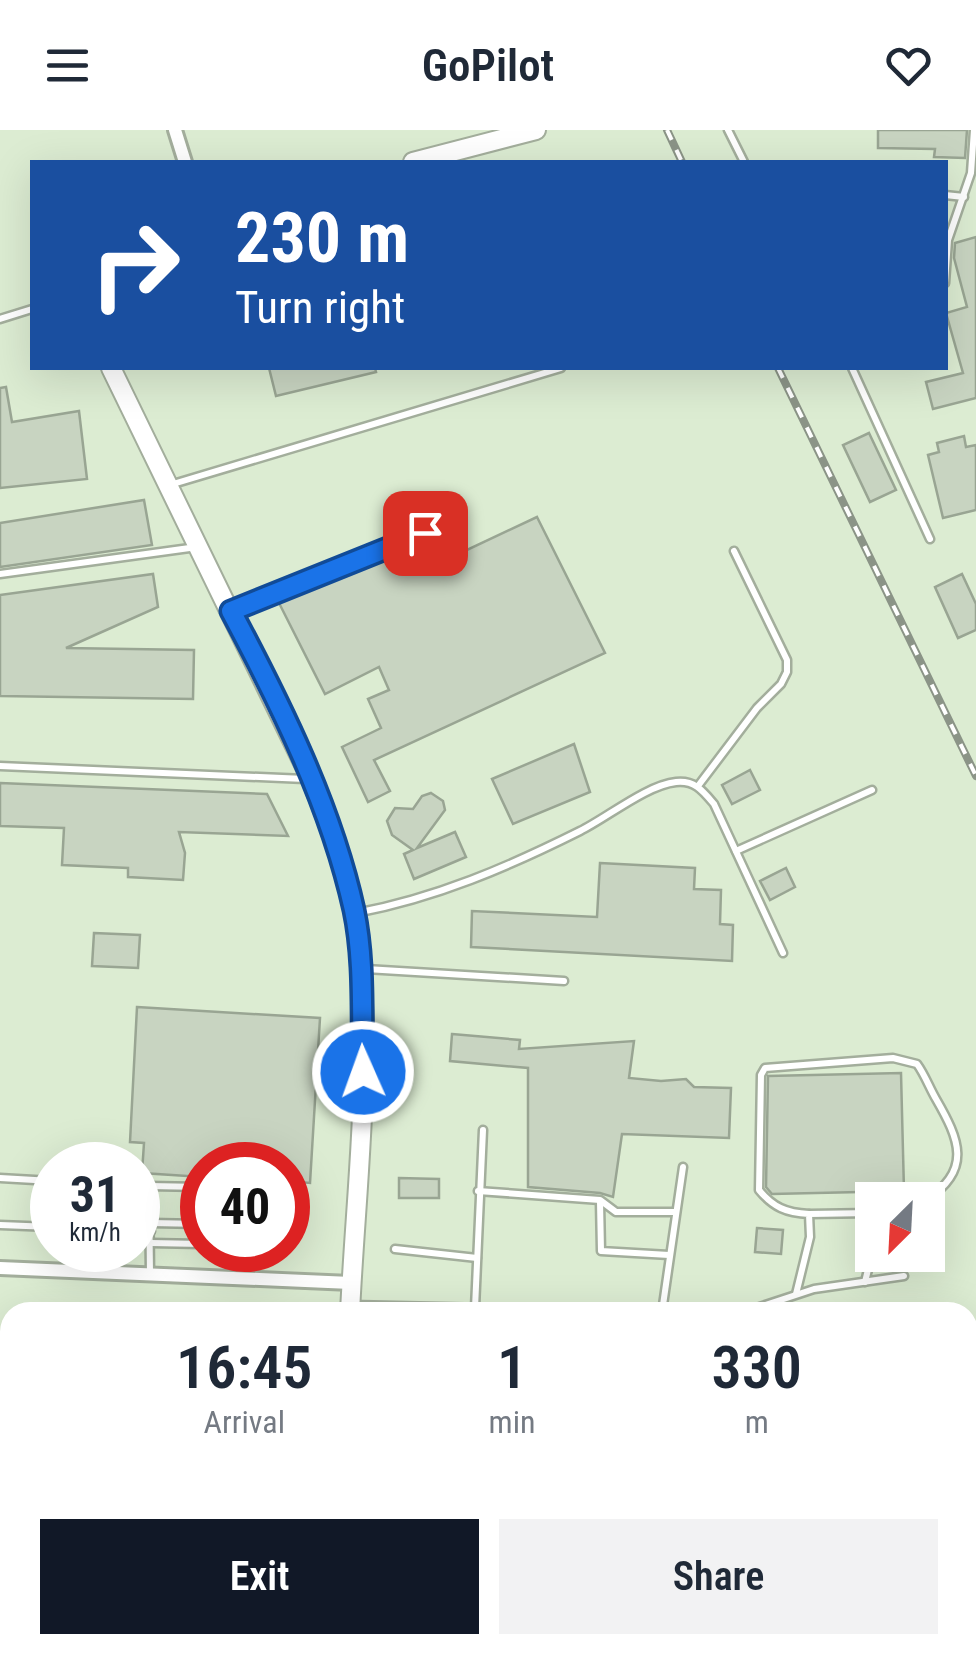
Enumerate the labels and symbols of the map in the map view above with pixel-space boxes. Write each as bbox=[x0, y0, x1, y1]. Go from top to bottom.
pin bbox=[383, 491, 468, 576]
position arrow bbox=[311, 1020, 415, 1124]
speed limit sign: 40 bbox=[180, 1142, 310, 1272]
north arrow bbox=[855, 1182, 945, 1272]

